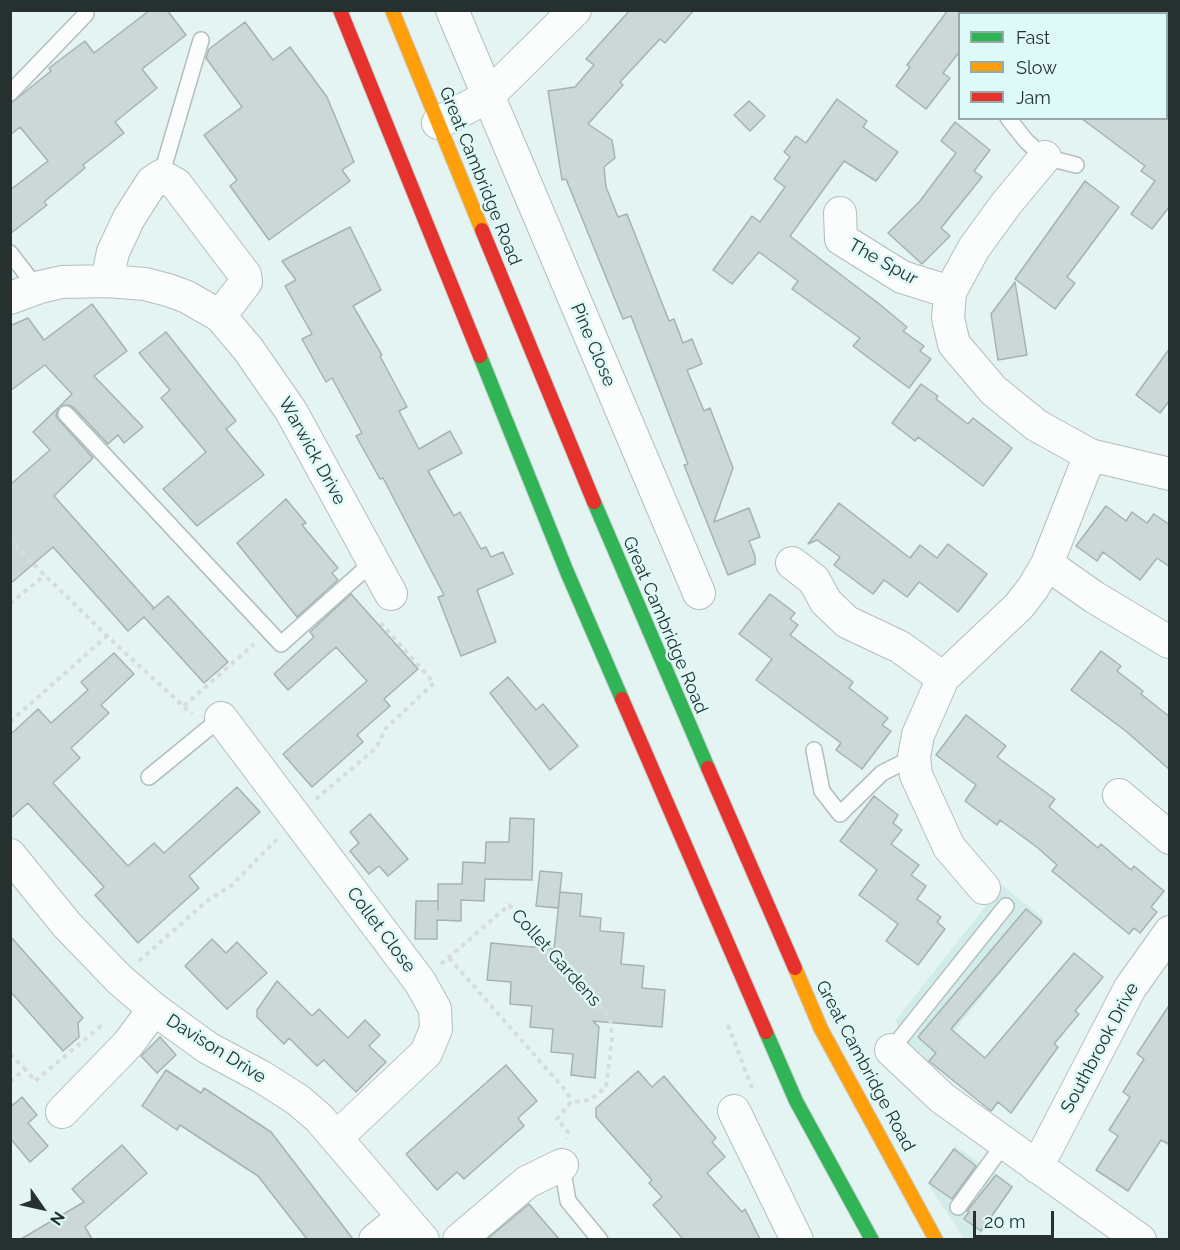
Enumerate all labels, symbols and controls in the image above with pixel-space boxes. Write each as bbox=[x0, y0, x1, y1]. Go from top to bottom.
legend bbox=[958, 12, 1168, 120]
text: Fast bbox=[1016, 27, 1050, 48]
text: Slow bbox=[1016, 57, 1057, 78]
street label: Great Cambridge Road bbox=[434, 84, 526, 268]
text: Jam bbox=[1016, 87, 1051, 108]
street label: The Spur bbox=[845, 234, 921, 290]
street label: Pine Close bbox=[566, 300, 620, 390]
street label: Warwick Drive bbox=[274, 393, 350, 509]
street label: Great Cambridge Road bbox=[618, 533, 712, 717]
street label: Collet Close bbox=[342, 883, 420, 977]
street label: Collet Gardens bbox=[507, 905, 605, 1011]
street label: Great Cambridge Road bbox=[811, 977, 919, 1155]
street label: Southbrook Drive bbox=[1057, 979, 1143, 1117]
street label: Davison Drive bbox=[162, 1010, 270, 1088]
north arrow bbox=[12, 1178, 72, 1238]
scale bar bbox=[976, 1199, 1057, 1237]
text: N bbox=[46, 1208, 69, 1229]
text: 20 m bbox=[984, 1211, 1026, 1232]

